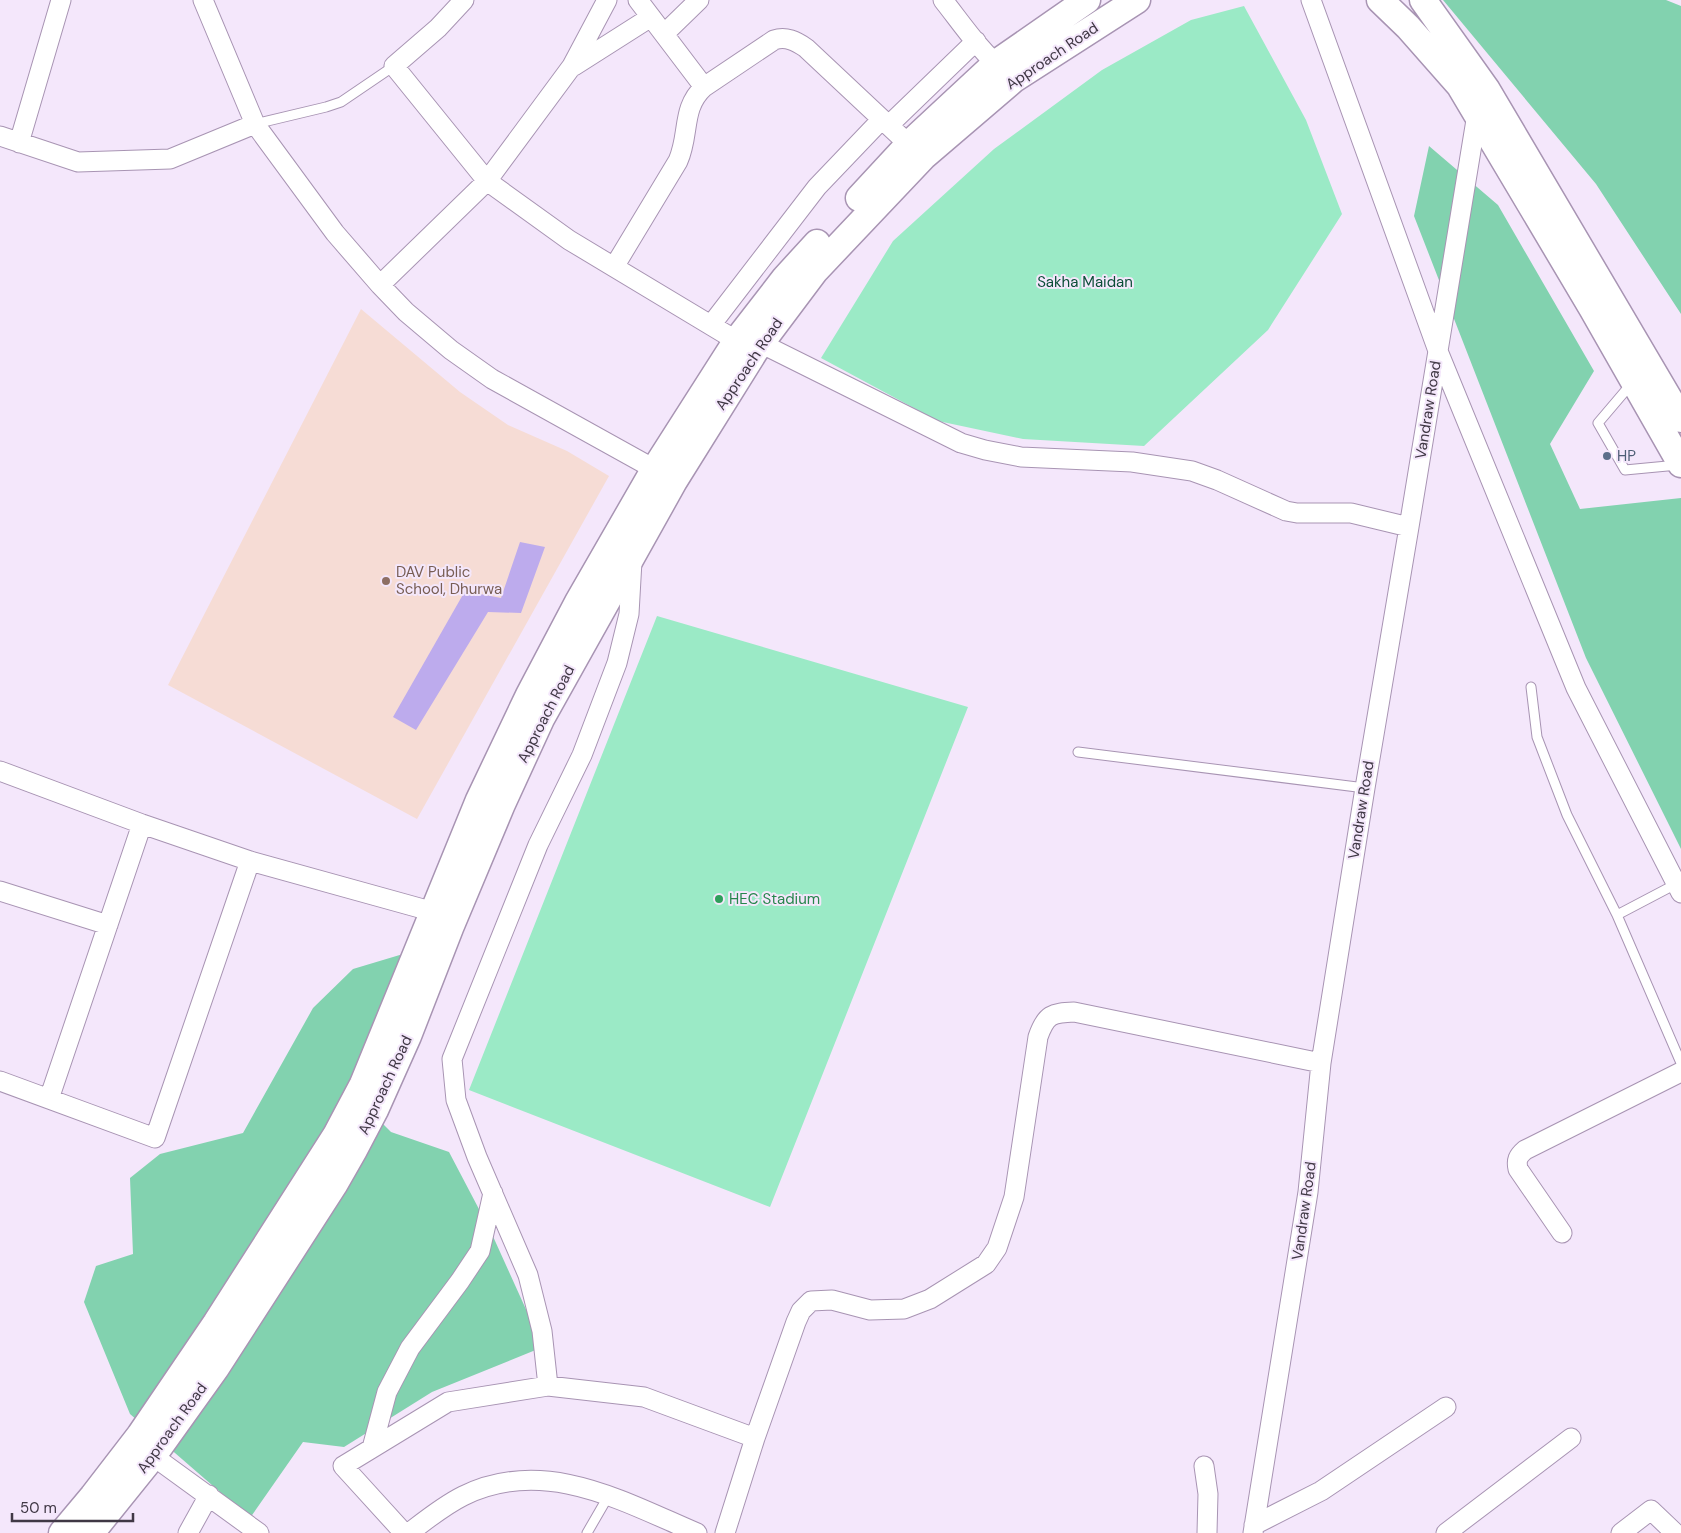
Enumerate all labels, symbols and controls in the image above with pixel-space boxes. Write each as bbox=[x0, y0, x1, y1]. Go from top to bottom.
street label: Approach Road bbox=[1002, 18, 1102, 94]
park label: Sakha Maidan bbox=[1037, 272, 1133, 292]
street label: Approach Road bbox=[711, 314, 787, 414]
street label: Vandraw Road bbox=[1410, 359, 1446, 461]
place label: HP bbox=[1617, 446, 1636, 466]
marker: HP bbox=[1601, 450, 1613, 462]
place label: DAV Public School, Dhurwa bbox=[396, 562, 502, 599]
marker: DAV Public School, Dhurwa bbox=[380, 575, 392, 587]
street label: Approach Road bbox=[513, 662, 579, 766]
street label: Vandraw Road bbox=[1343, 759, 1379, 861]
place label: HEC Stadium bbox=[729, 889, 820, 909]
marker: HEC Stadium bbox=[713, 893, 725, 905]
street label: Approach Road bbox=[353, 1032, 417, 1138]
street label: Vandraw Road bbox=[1287, 1160, 1321, 1262]
street label: Approach Road bbox=[132, 1379, 212, 1477]
scale bar bbox=[12, 1490, 134, 1522]
text: 50 m bbox=[20, 1498, 57, 1518]

